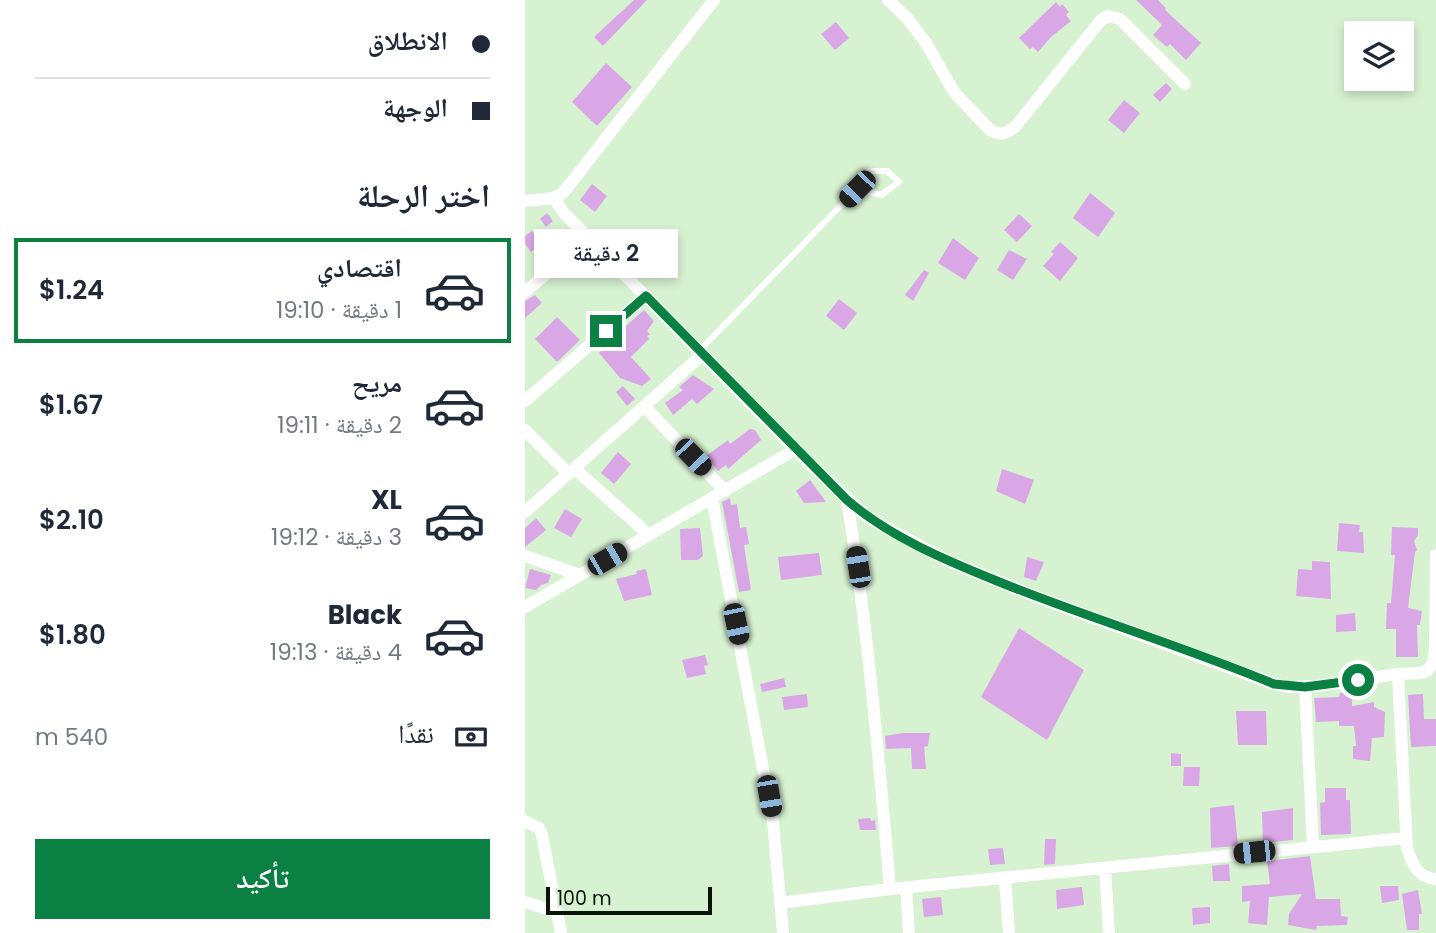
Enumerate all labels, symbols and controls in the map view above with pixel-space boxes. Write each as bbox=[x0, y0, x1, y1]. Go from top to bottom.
map controls bbox=[1344, 21, 1414, 91]
button: layers bbox=[1344, 21, 1414, 91]
text: الانطلاق bbox=[368, 23, 448, 59]
text: الوجهة bbox=[383, 90, 448, 126]
car bbox=[835, 167, 880, 211]
text: اختر الرحلة bbox=[357, 173, 490, 218]
callout: 2 دقيقة bbox=[534, 230, 678, 278]
text: 2 دقيقة bbox=[573, 237, 639, 269]
text: اقتصادي bbox=[317, 250, 402, 286]
icon: car bbox=[423, 259, 486, 322]
text: $1.24 bbox=[39, 272, 104, 308]
text: 1 دقيقة · 19:10 bbox=[276, 294, 402, 326]
route end bbox=[590, 315, 622, 347]
text: مريح bbox=[352, 365, 402, 401]
icon: car bbox=[423, 374, 486, 437]
text: $1.67 bbox=[39, 387, 103, 423]
text: 2 دقيقة · 19:11 bbox=[277, 409, 402, 441]
car bbox=[671, 435, 716, 479]
text: XL bbox=[371, 482, 402, 518]
icon: car bbox=[423, 489, 486, 552]
text: $2.10 bbox=[39, 502, 104, 538]
text: 3 دقيقة · 19:12 bbox=[271, 521, 402, 553]
car bbox=[584, 539, 631, 579]
car bbox=[845, 545, 872, 589]
text: Black bbox=[328, 597, 402, 633]
car bbox=[722, 601, 751, 647]
icon: car bbox=[423, 604, 486, 667]
text: $1.80 bbox=[39, 617, 106, 653]
text: 4 دقيقة · 19:13 bbox=[270, 636, 402, 668]
route start bbox=[1342, 664, 1374, 696]
text: نقدًا bbox=[398, 716, 434, 752]
icon: cash bbox=[452, 718, 490, 756]
text: 540 m bbox=[35, 721, 108, 753]
car bbox=[756, 773, 783, 819]
button: تأكيد bbox=[35, 839, 490, 919]
car bbox=[1233, 839, 1276, 865]
scale bar bbox=[546, 884, 712, 916]
text: 100 m bbox=[557, 885, 612, 912]

